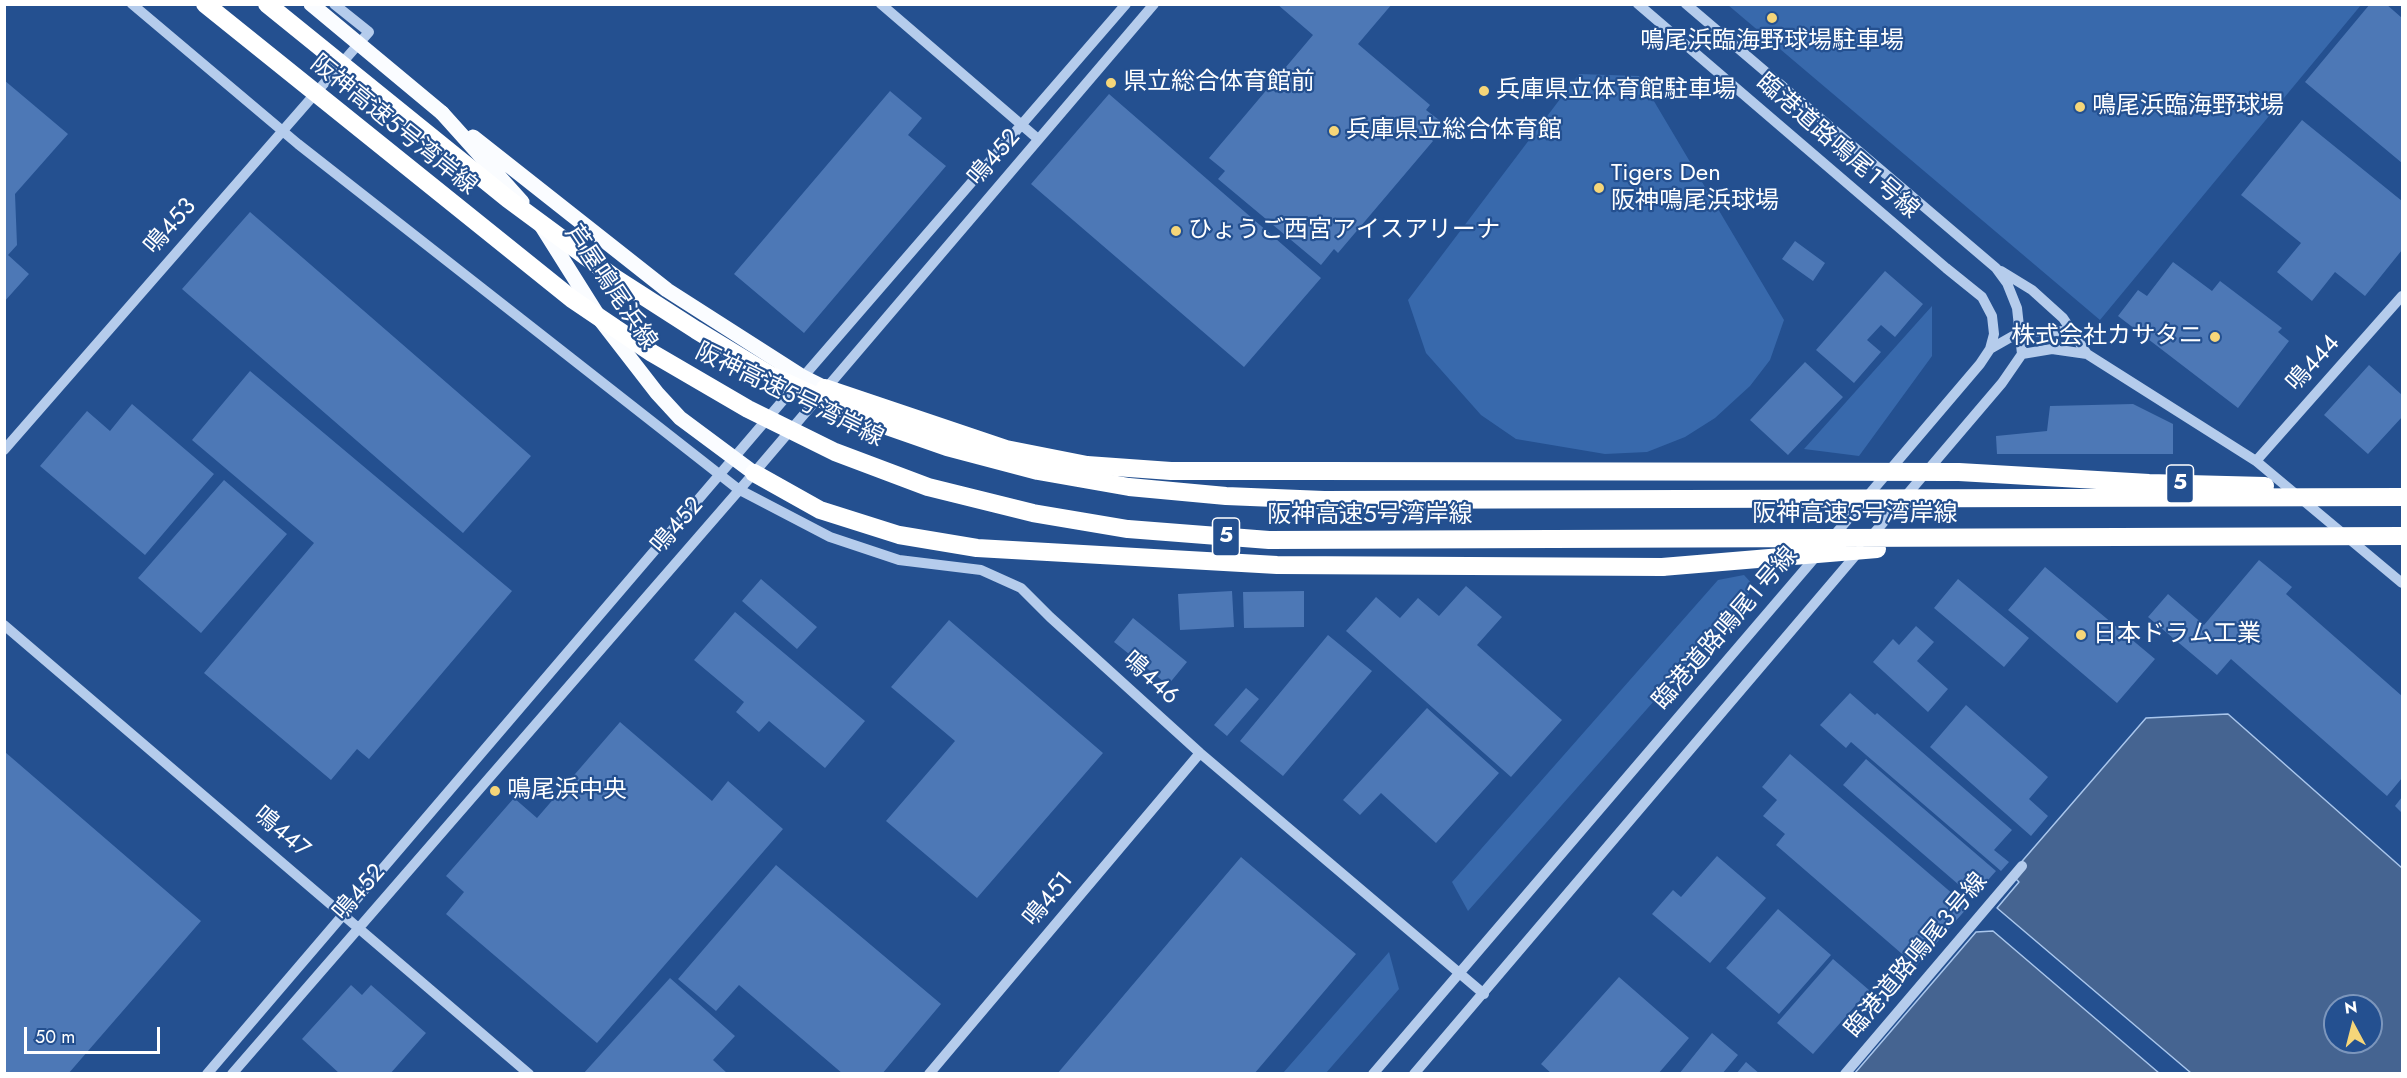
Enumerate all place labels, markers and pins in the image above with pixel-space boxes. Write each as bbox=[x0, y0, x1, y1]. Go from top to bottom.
marker: 鳴尾浜臨海野球場駐車場 bbox=[1765, 11, 1779, 25]
place label: 鳴尾浜臨海野球場駐車場 bbox=[1640, 28, 1904, 56]
place label: 県立総合体育館前 bbox=[1123, 69, 1315, 97]
marker: 県立総合体育館前 bbox=[1104, 76, 1118, 90]
place label: 兵庫県立体育館駐車場 bbox=[1496, 77, 1736, 105]
marker: 兵庫県立体育館駐車場 bbox=[1477, 84, 1491, 98]
place label: 鳴尾浜臨海野球場 bbox=[2092, 93, 2284, 121]
marker: 鳴尾浜臨海野球場 bbox=[2073, 100, 2087, 114]
place label: 兵庫県立総合体育館 bbox=[1346, 117, 1562, 145]
marker: 兵庫県立総合体育館 bbox=[1327, 124, 1341, 138]
place label: Tigers Den 阪神鳴尾浜球場 bbox=[1611, 160, 1779, 216]
marker: Tigers Den 阪神鳴尾浜球場 bbox=[1592, 181, 1606, 195]
place label: ひょうご西宮アイスアリーナ bbox=[1188, 217, 1500, 245]
marker: ひょうご西宮アイスアリーナ bbox=[1169, 224, 1183, 238]
place label: 株式会社カサタニ bbox=[2011, 323, 2203, 351]
marker: 株式会社カサタニ bbox=[2208, 330, 2222, 344]
place label: 日本ドラム工業 bbox=[2093, 621, 2261, 649]
marker: 日本ドラム工業 bbox=[2074, 628, 2088, 642]
place label: 鳴尾浜中央 bbox=[507, 777, 627, 805]
marker: 鳴尾浜中央 bbox=[488, 784, 502, 798]

